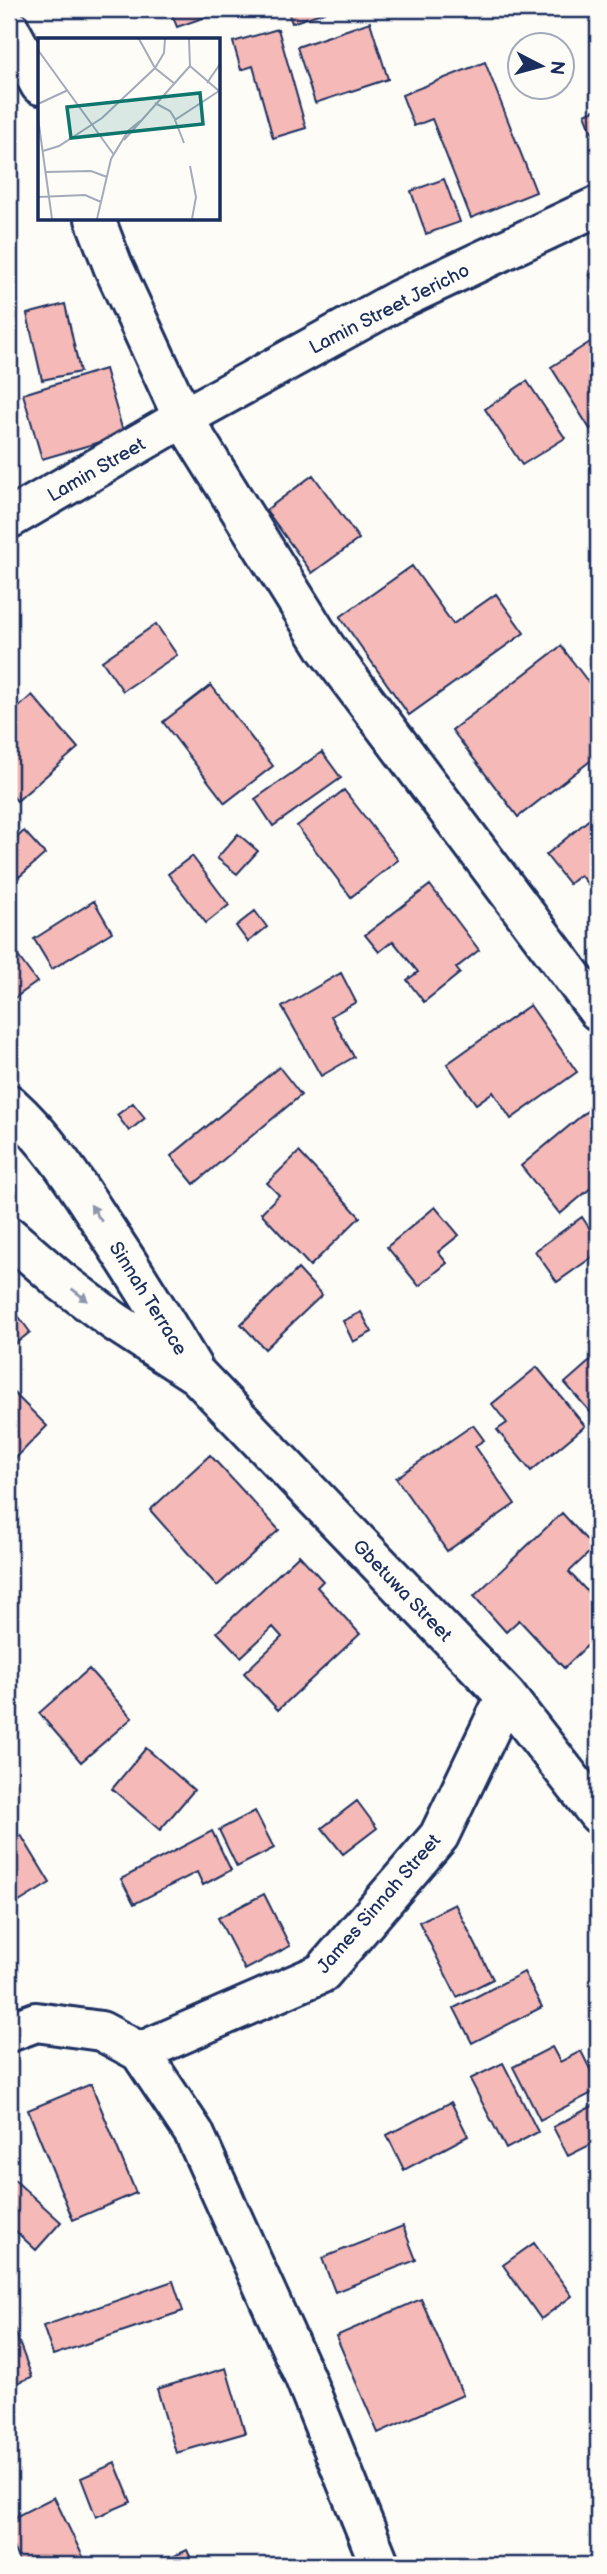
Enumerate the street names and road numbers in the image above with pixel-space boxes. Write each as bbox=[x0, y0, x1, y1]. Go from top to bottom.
street label: Lamin Street Jericho bbox=[306, 259, 474, 360]
street label: Lamin Street bbox=[44, 433, 150, 507]
street label: Sinnah Terrace bbox=[104, 1238, 192, 1360]
street label: Gbetuwa Street bbox=[348, 1535, 456, 1647]
street label: James Sinnah Street bbox=[312, 1830, 446, 1978]

